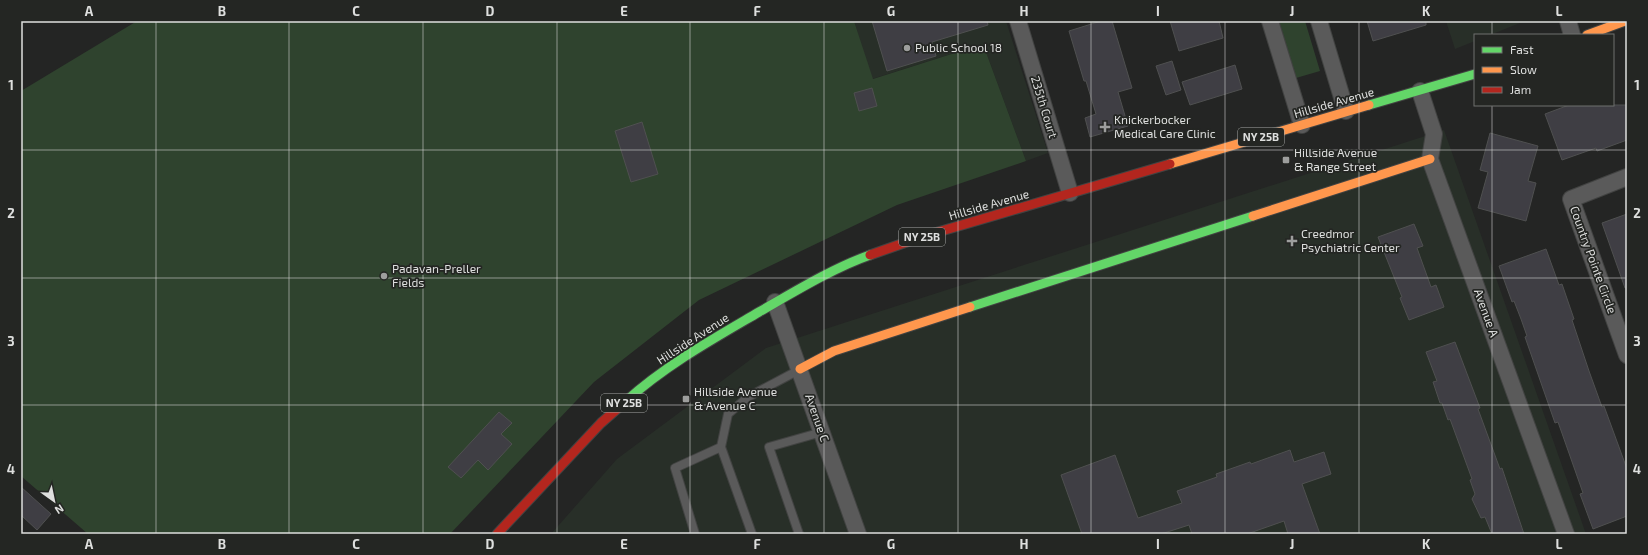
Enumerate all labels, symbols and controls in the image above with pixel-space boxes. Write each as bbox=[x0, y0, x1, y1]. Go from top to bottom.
text: A bbox=[85, 3, 94, 19]
text: B bbox=[218, 3, 226, 19]
text: C bbox=[352, 3, 360, 19]
text: D bbox=[486, 3, 495, 19]
text: E bbox=[620, 3, 628, 19]
text: F bbox=[753, 3, 761, 19]
text: G bbox=[887, 3, 895, 19]
text: H bbox=[1020, 3, 1029, 19]
text: I bbox=[1156, 3, 1160, 19]
text: J bbox=[1290, 3, 1294, 19]
text: K bbox=[1422, 3, 1431, 19]
text: L bbox=[1556, 3, 1563, 19]
legend bbox=[1474, 34, 1614, 106]
place label: Public School 18 bbox=[915, 40, 1002, 54]
text: Fast bbox=[1510, 42, 1534, 56]
marker: Public School 18 bbox=[902, 43, 912, 53]
text: Slow bbox=[1510, 62, 1537, 76]
street label: 235th Court bbox=[1029, 74, 1061, 140]
text: 1 bbox=[8, 77, 14, 93]
text: 1 bbox=[1634, 77, 1640, 93]
text: Jam bbox=[1510, 82, 1531, 96]
street label: Hillside Avenue bbox=[1292, 84, 1376, 120]
place label: Knickerbocker Medical Care Clinic bbox=[1114, 112, 1216, 140]
marker: Knickerbocker Medical Care Clinic bbox=[1099, 121, 1111, 133]
road number: NY 25B bbox=[1238, 128, 1284, 146]
place label: Hillside Avenue & Range Street bbox=[1294, 145, 1377, 173]
marker: Hillside Avenue & Range Street bbox=[1281, 155, 1291, 165]
street label: Hillside Avenue bbox=[947, 186, 1031, 222]
street label: Country Pointe Circle bbox=[1568, 204, 1620, 315]
text: 2 bbox=[7, 205, 15, 221]
text: 2 bbox=[1633, 205, 1641, 221]
place label: Creedmor Psychiatric Center bbox=[1301, 226, 1400, 254]
road number: NY 25B bbox=[899, 228, 945, 246]
marker: Creedmor Psychiatric Center bbox=[1286, 235, 1298, 247]
place label: Padavan-Preller Fields bbox=[392, 261, 481, 289]
marker: Padavan-Preller Fields bbox=[379, 271, 389, 281]
street label: Avenue A bbox=[1472, 287, 1502, 339]
street label: Hillside Avenue bbox=[654, 310, 731, 367]
text: 3 bbox=[7, 333, 15, 349]
text: 3 bbox=[1633, 333, 1641, 349]
place label: Hillside Avenue & Avenue C bbox=[694, 384, 777, 412]
street label: Avenue C bbox=[803, 392, 833, 444]
road number: NY 25B bbox=[601, 394, 647, 412]
marker: Hillside Avenue & Avenue C bbox=[681, 394, 691, 404]
text: 4 bbox=[7, 461, 15, 477]
text: 4 bbox=[1633, 461, 1641, 477]
north arrow bbox=[34, 481, 74, 521]
text: N bbox=[53, 502, 67, 517]
text: A bbox=[85, 536, 94, 552]
text: B bbox=[218, 536, 226, 552]
text: C bbox=[352, 536, 360, 552]
text: D bbox=[486, 536, 495, 552]
text: E bbox=[620, 536, 628, 552]
text: F bbox=[753, 536, 761, 552]
text: G bbox=[887, 536, 895, 552]
text: H bbox=[1020, 536, 1029, 552]
text: I bbox=[1156, 536, 1160, 552]
text: J bbox=[1290, 536, 1294, 552]
text: K bbox=[1422, 536, 1431, 552]
text: L bbox=[1556, 536, 1563, 552]

